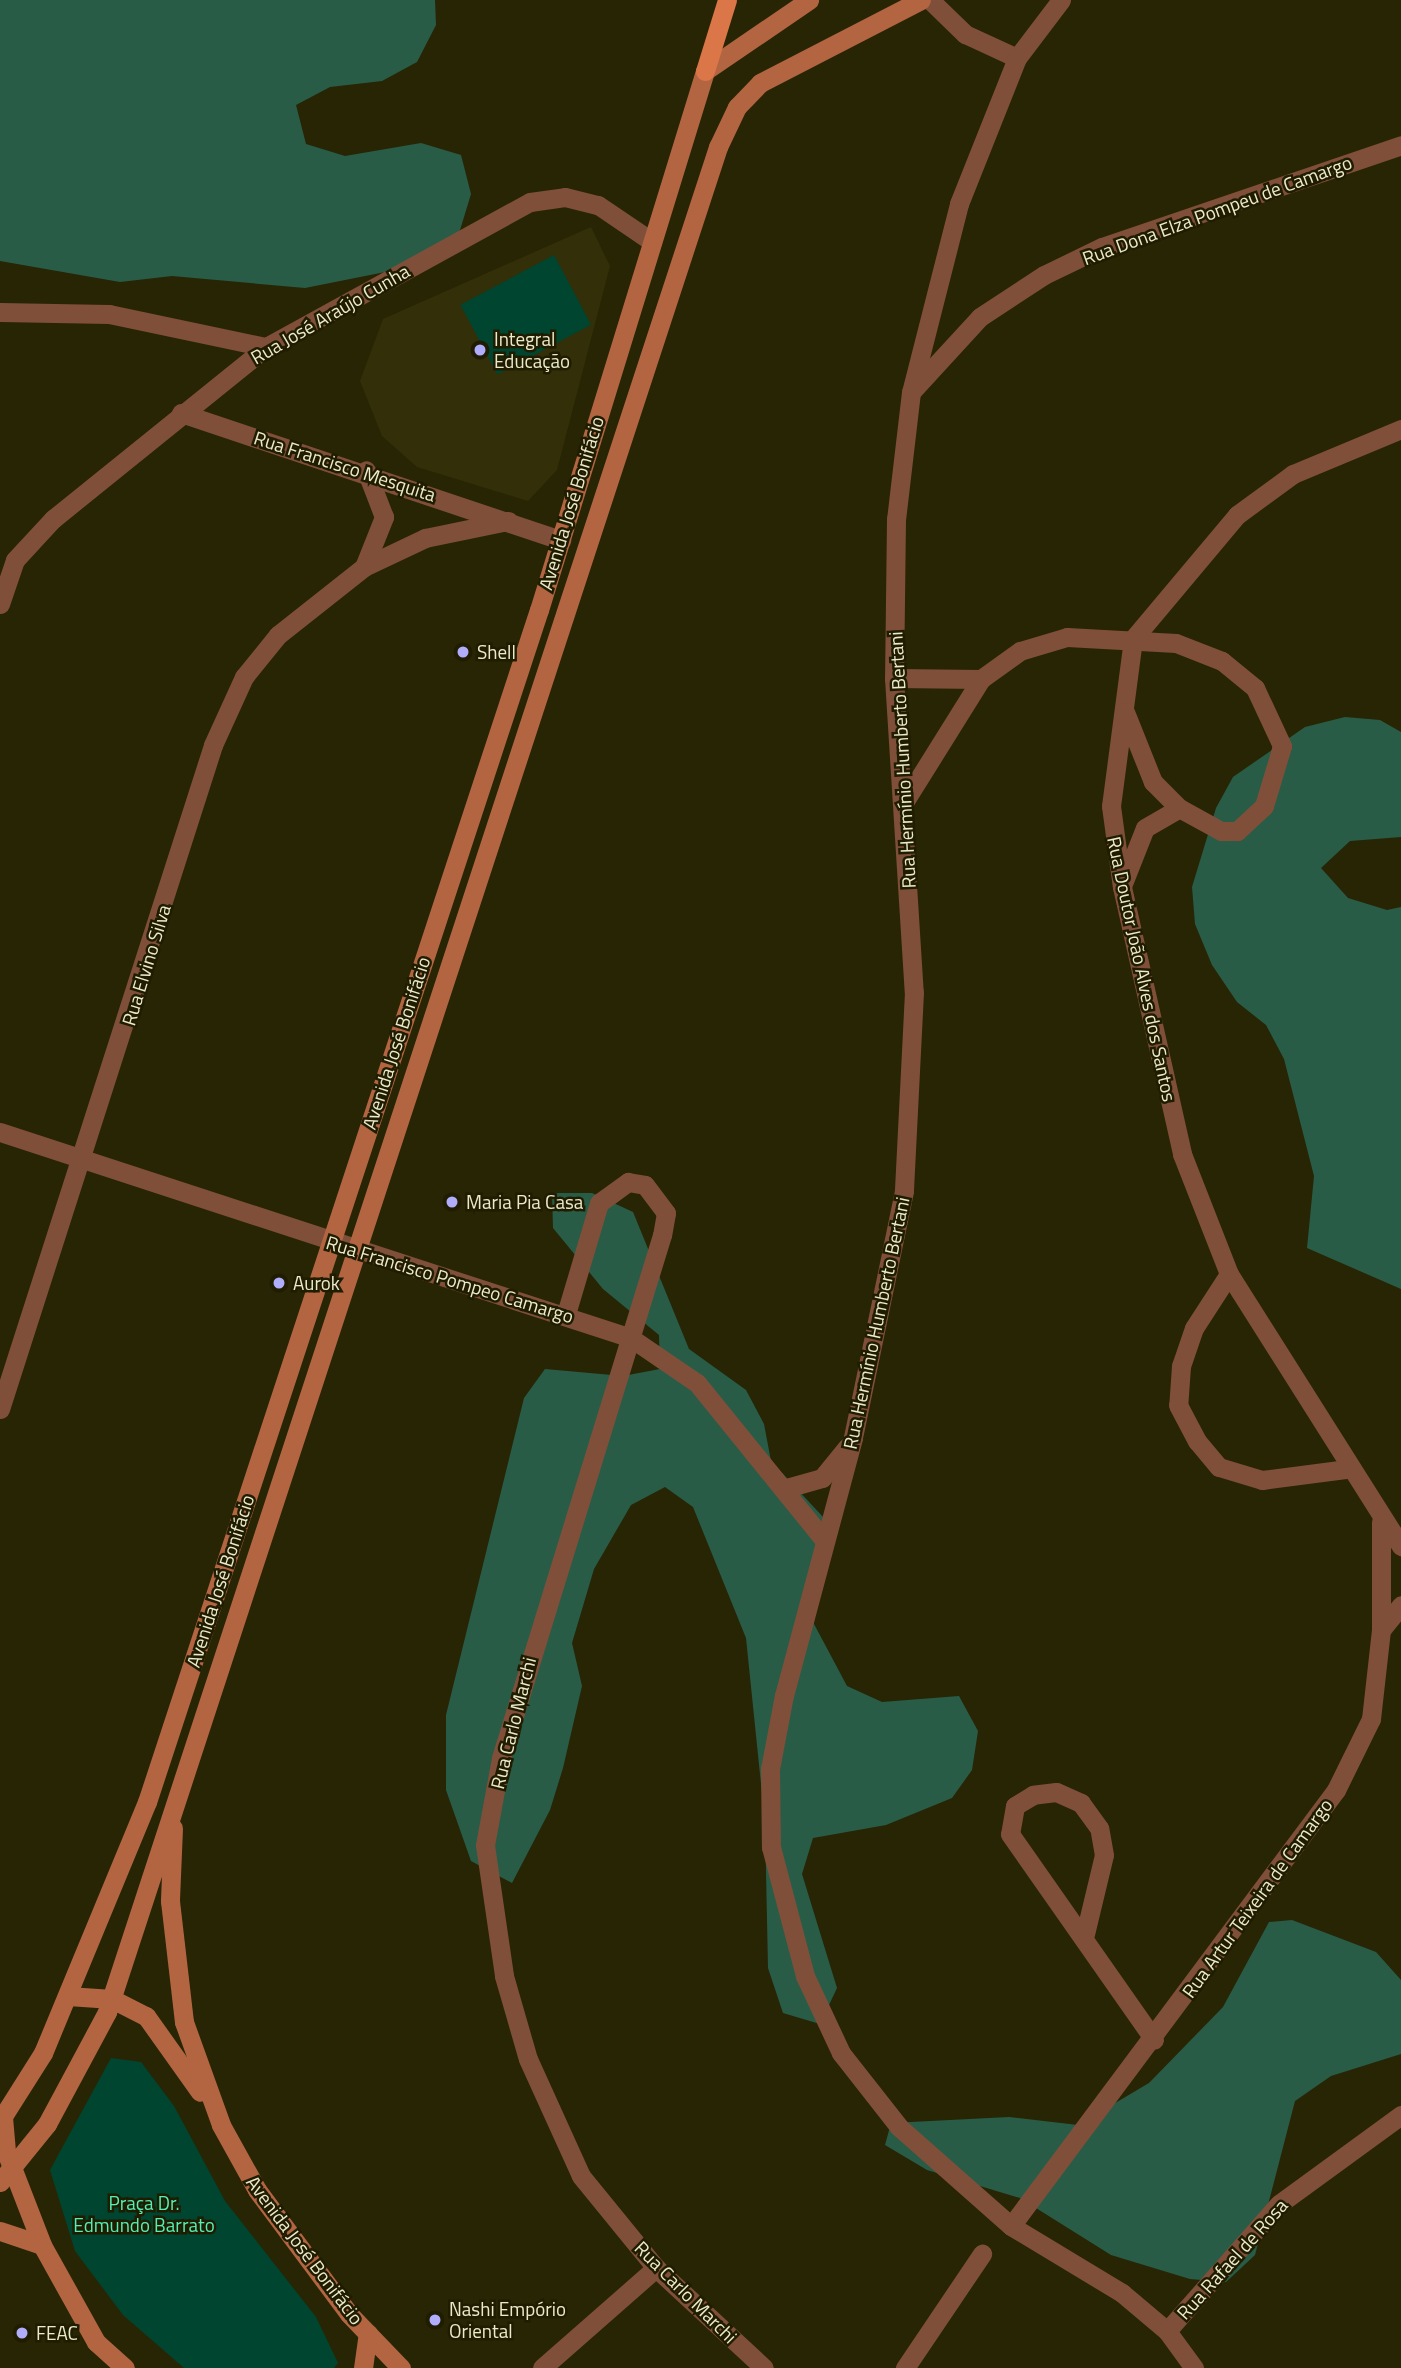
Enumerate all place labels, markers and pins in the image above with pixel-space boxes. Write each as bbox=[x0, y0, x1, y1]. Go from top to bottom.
place label: Integral Educação bbox=[494, 328, 570, 372]
marker: Integral Educação bbox=[472, 342, 488, 358]
place label: Shell bbox=[477, 641, 516, 663]
marker: Shell bbox=[455, 644, 471, 660]
place label: Maria Pia Casa bbox=[466, 1191, 583, 1213]
marker: Maria Pia Casa bbox=[444, 1194, 460, 1210]
place label: Aurok bbox=[293, 1272, 340, 1294]
marker: Aurok bbox=[271, 1275, 287, 1291]
place label: Nashi Empório Oriental bbox=[449, 2298, 566, 2342]
marker: Nashi Empório Oriental bbox=[427, 2312, 443, 2328]
place label: FEAC bbox=[36, 2322, 78, 2344]
marker: FEAC bbox=[14, 2325, 30, 2341]

